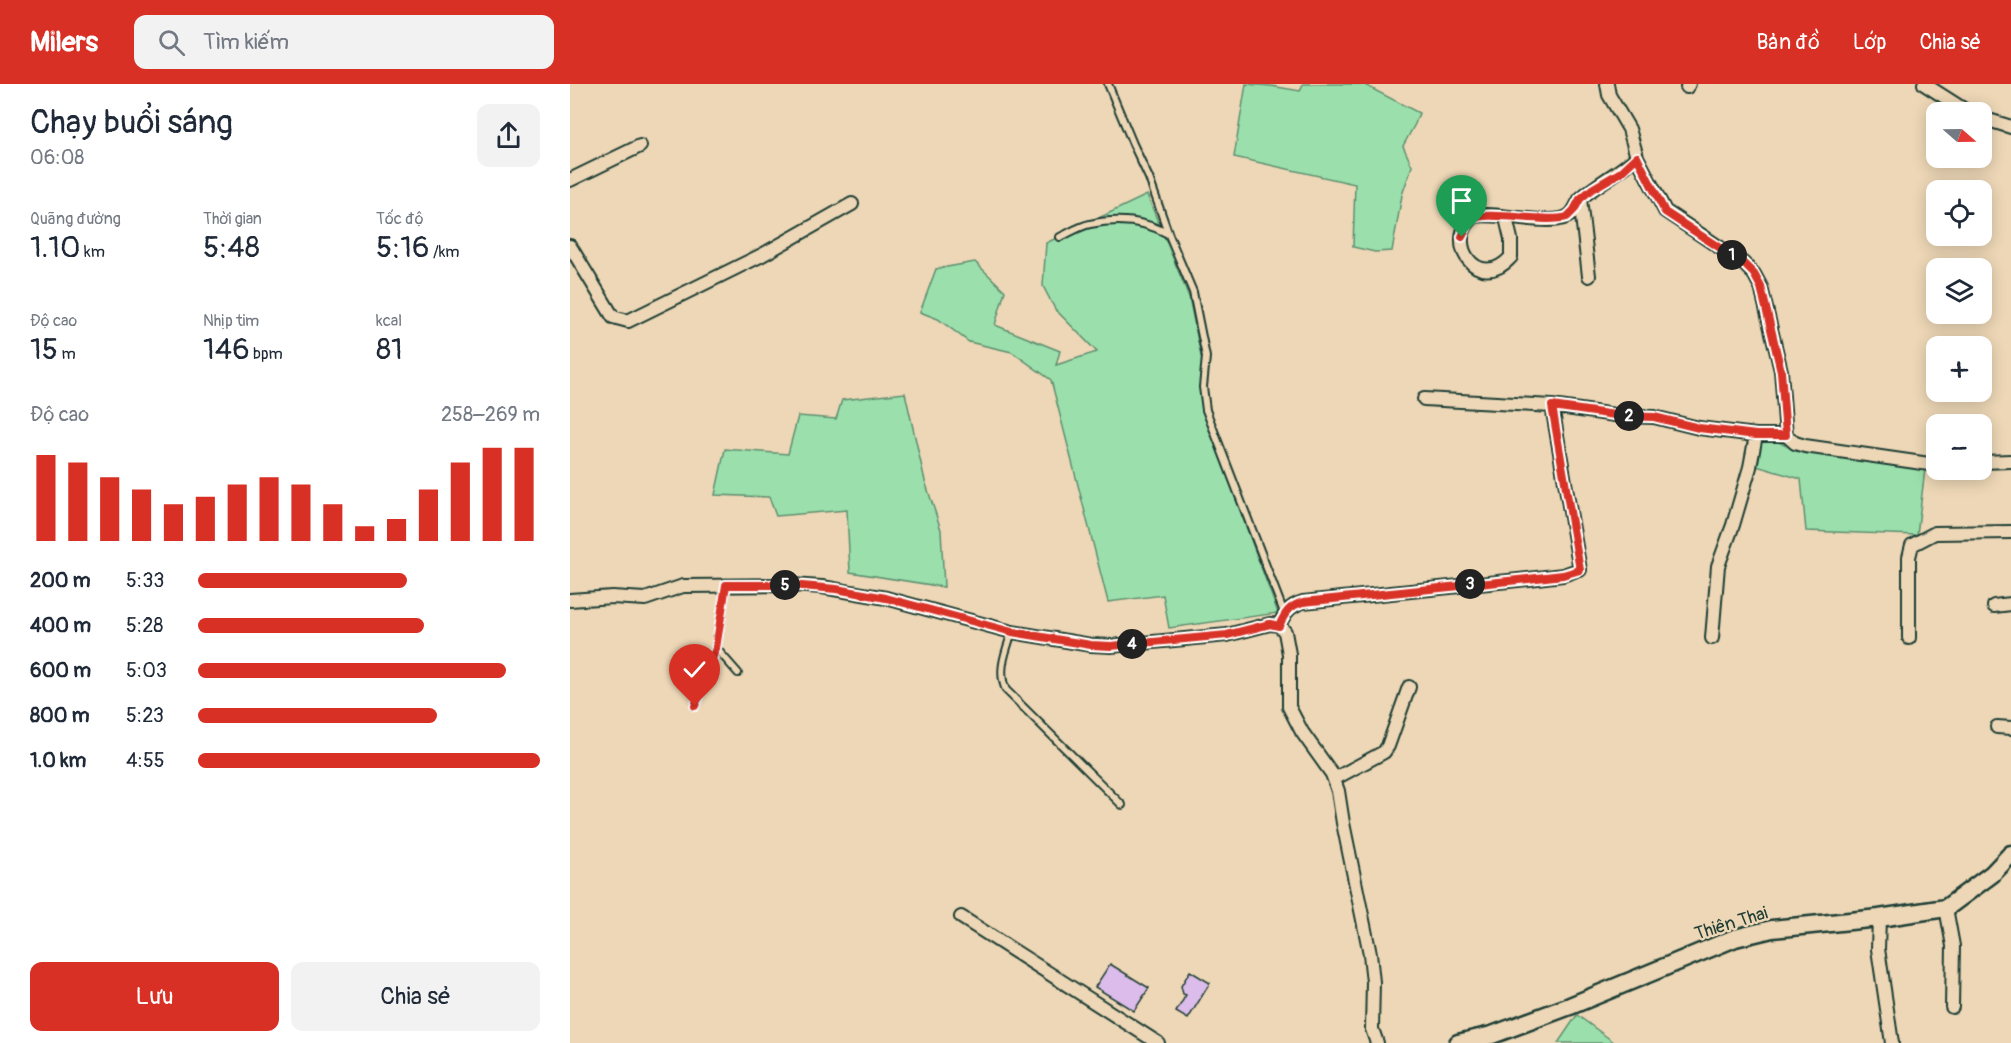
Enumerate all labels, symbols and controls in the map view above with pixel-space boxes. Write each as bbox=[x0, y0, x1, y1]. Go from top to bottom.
search box bbox=[134, 15, 554, 69]
text: Milers bbox=[30, 25, 98, 60]
icon: search bbox=[155, 26, 188, 59]
text: Tìm kiếm bbox=[203, 28, 289, 56]
text: Bản đồ bbox=[1756, 29, 1820, 56]
text: Lớp bbox=[1853, 29, 1886, 56]
text: Chia sẻ bbox=[1919, 29, 1981, 56]
text: Chạy buổi sáng bbox=[30, 102, 233, 143]
north arrow bbox=[1926, 102, 1992, 168]
map controls bbox=[1926, 102, 1992, 480]
button: share bbox=[477, 104, 540, 167]
text: 06:08 bbox=[30, 145, 84, 170]
pin bbox=[1436, 175, 1487, 237]
button: locate bbox=[1926, 180, 1992, 246]
icon: arrive bbox=[1445, 184, 1478, 217]
text: Quãng đường bbox=[30, 209, 121, 229]
text: Thời gian bbox=[203, 209, 262, 229]
text: Tốc độ bbox=[376, 209, 424, 229]
text: 1.10 bbox=[30, 229, 81, 266]
text: 5:48 bbox=[203, 229, 260, 266]
text: 5:16 bbox=[376, 229, 429, 266]
pin: 1 bbox=[1717, 240, 1747, 270]
text: km bbox=[81, 242, 105, 262]
text: /km bbox=[429, 242, 460, 262]
text: 1 bbox=[1729, 245, 1735, 265]
button: layers bbox=[1926, 258, 1992, 324]
text: Độ cao bbox=[30, 311, 77, 331]
text: Nhịp tim bbox=[203, 311, 259, 331]
text: kcal bbox=[376, 311, 402, 331]
text: 15 bbox=[30, 331, 58, 368]
text: 146 bbox=[203, 331, 250, 368]
text: 81 bbox=[376, 331, 403, 368]
button: + bbox=[1926, 336, 1992, 402]
text: m bbox=[58, 344, 76, 364]
text: bpm bbox=[250, 344, 283, 364]
pin: 2 bbox=[1614, 401, 1644, 431]
text: Độ cao bbox=[30, 402, 89, 427]
text: 258–269 m bbox=[441, 402, 540, 427]
text: 2 bbox=[1625, 406, 1633, 426]
button: − bbox=[1926, 414, 1992, 480]
text: 200 m bbox=[30, 568, 91, 593]
text: 5:33 bbox=[126, 568, 165, 593]
pin: 3 bbox=[1455, 569, 1485, 599]
pin: 5 bbox=[770, 570, 800, 600]
text: 3 bbox=[1466, 574, 1474, 594]
text: 5 bbox=[781, 575, 789, 595]
text: 400 m bbox=[30, 613, 91, 638]
text: 5:28 bbox=[126, 613, 163, 638]
pin: 4 bbox=[1117, 629, 1147, 659]
text: 4 bbox=[1127, 634, 1137, 654]
pin bbox=[669, 644, 720, 706]
icon: check bbox=[678, 653, 711, 686]
text: 600 m bbox=[30, 658, 91, 683]
text: 5:03 bbox=[126, 658, 167, 683]
text: 800 m bbox=[30, 703, 90, 728]
text: 5:23 bbox=[126, 703, 164, 728]
text: 1.0 km bbox=[30, 748, 86, 773]
text: 4:55 bbox=[126, 748, 165, 773]
street label: Thiên Thai bbox=[1692, 901, 1771, 946]
button: Lưu bbox=[30, 962, 279, 1031]
button: Chia sẻ bbox=[291, 962, 540, 1031]

